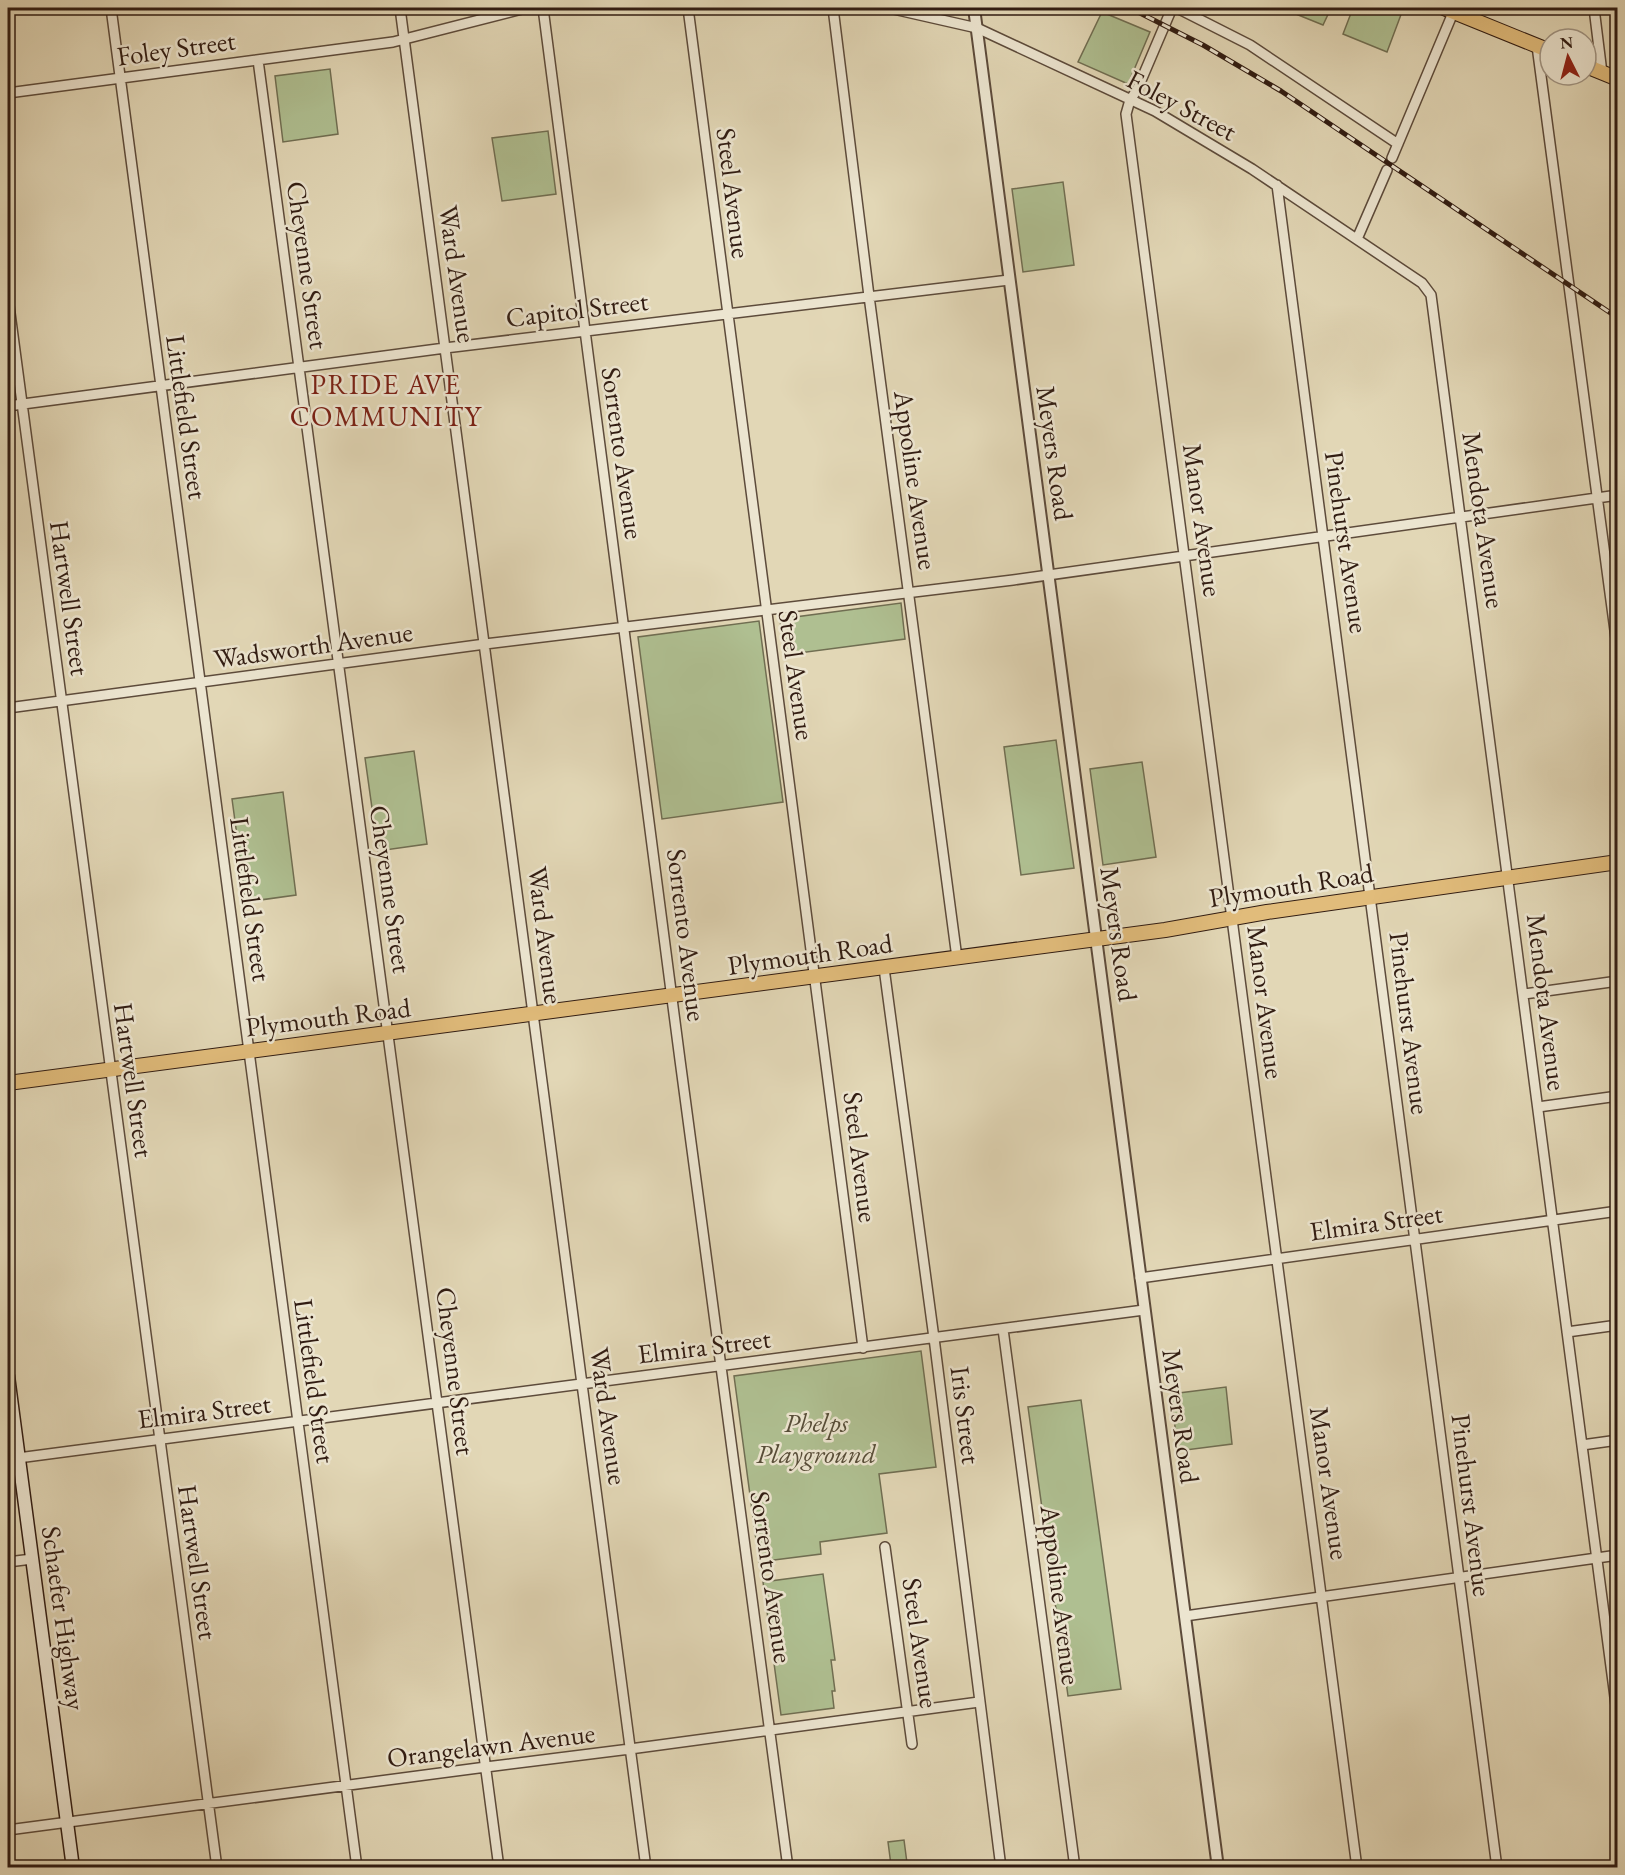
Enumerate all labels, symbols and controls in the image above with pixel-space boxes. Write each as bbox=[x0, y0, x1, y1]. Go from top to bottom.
street label: Foley Street bbox=[114, 22, 238, 74]
north arrow bbox=[1538, 27, 1598, 87]
text: N bbox=[1559, 31, 1574, 54]
street label: Foley Street bbox=[1121, 61, 1243, 149]
street label: Steel Avenue bbox=[709, 126, 759, 260]
street label: Cheyenne Street bbox=[279, 179, 337, 352]
street label: Ward Avenue bbox=[431, 203, 485, 345]
street label: Capitol Street bbox=[504, 283, 651, 335]
street label: Littlefield Street bbox=[158, 333, 216, 502]
street label: Sorrento Avenue bbox=[594, 365, 652, 541]
district label: PRIDE AVE COMMUNITY bbox=[290, 366, 483, 434]
street label: Meyers Road bbox=[1028, 383, 1082, 523]
street label: Appoline Avenue bbox=[886, 387, 946, 572]
street label: Mendota Avenue bbox=[1454, 430, 1514, 610]
street label: Manor Avenue bbox=[1175, 441, 1231, 599]
street label: Pinehurst Avenue bbox=[1317, 449, 1377, 635]
street label: Hartwell Street bbox=[42, 518, 98, 678]
street label: Steel Avenue bbox=[771, 608, 823, 742]
street label: Wadsworth Avenue bbox=[211, 614, 415, 676]
street label: Cheyenne Street bbox=[362, 803, 420, 976]
street label: Littlefield Street bbox=[222, 815, 280, 984]
street label: Sorrento Avenue bbox=[659, 847, 715, 1023]
street label: Plymouth Road bbox=[1206, 855, 1376, 915]
street label: Ward Avenue bbox=[520, 864, 572, 1006]
street label: Meyers Road bbox=[1092, 864, 1146, 1004]
street label: Mendota Avenue bbox=[1519, 912, 1575, 1092]
street label: Manor Avenue bbox=[1239, 923, 1293, 1081]
street label: Plymouth Road bbox=[725, 925, 895, 983]
street label: Pinehurst Avenue bbox=[1381, 930, 1439, 1116]
street label: Plymouth Road bbox=[243, 989, 413, 1044]
street label: Hartwell Street bbox=[106, 1000, 162, 1160]
street label: Steel Avenue bbox=[836, 1090, 886, 1224]
street label: Elmira Street bbox=[1307, 1195, 1445, 1249]
street label: Cheyenne Street bbox=[428, 1285, 484, 1458]
street label: Littlefield Street bbox=[286, 1297, 344, 1466]
street label: Elmira Street bbox=[635, 1320, 773, 1372]
street label: Ward Avenue bbox=[582, 1345, 636, 1487]
street label: Meyers Road bbox=[1154, 1346, 1208, 1486]
street label: Iris Street bbox=[943, 1364, 989, 1466]
street label: Elmira Street bbox=[135, 1385, 273, 1437]
street label: Manor Avenue bbox=[1302, 1404, 1358, 1562]
park label: Phelps Playground bbox=[756, 1405, 877, 1471]
street label: Pinehurst Avenue bbox=[1443, 1412, 1501, 1598]
street label: Hartwell Street bbox=[170, 1482, 226, 1642]
street label: Sorrento Avenue bbox=[743, 1489, 801, 1665]
street label: Appoline Avenue bbox=[1033, 1502, 1089, 1687]
street label: Schaefer Highway bbox=[34, 1524, 94, 1712]
street label: Steel Avenue bbox=[895, 1576, 947, 1710]
street label: Orangelawn Avenue bbox=[385, 1715, 597, 1775]

